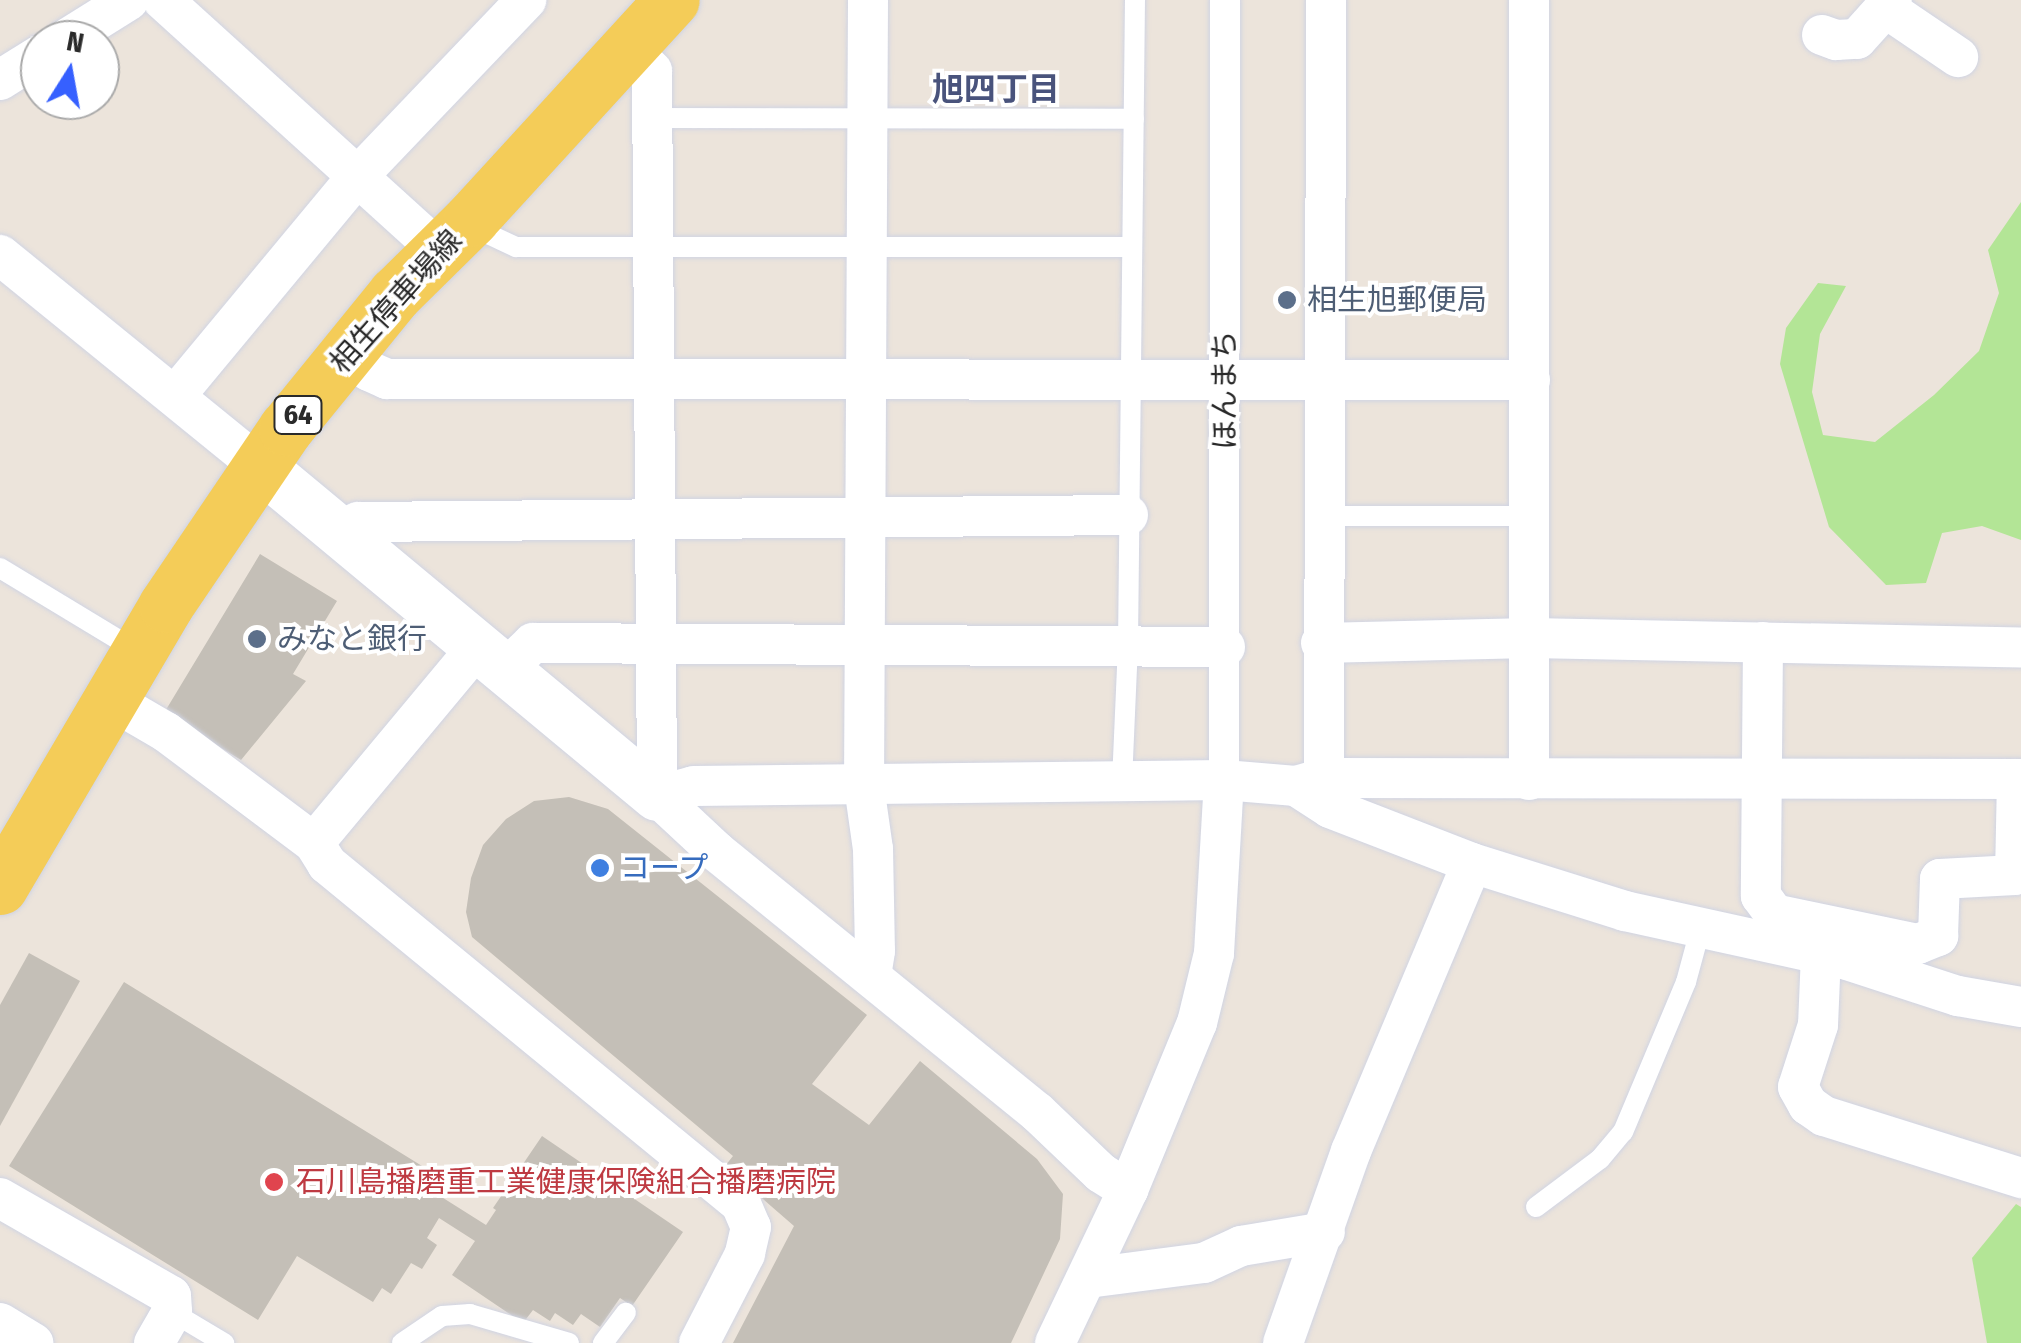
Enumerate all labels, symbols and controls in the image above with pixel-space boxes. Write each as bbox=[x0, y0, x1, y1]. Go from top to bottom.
north arrow bbox=[20, 20, 120, 120]
text: N bbox=[64, 24, 87, 60]
district label: 旭四丁目 bbox=[932, 70, 1060, 108]
street label: 相生停車場線 bbox=[322, 223, 470, 381]
place label: 相生旭郵便局 bbox=[1307, 282, 1487, 318]
marker: 相生旭郵便局 bbox=[1276, 289, 1298, 311]
street label: ほんまち bbox=[1207, 330, 1243, 450]
road number: 64 bbox=[273, 392, 323, 438]
place label: みなと銀行 bbox=[277, 621, 427, 657]
marker: みなと銀行 bbox=[246, 628, 268, 650]
place label: コープ bbox=[620, 850, 710, 886]
marker: コープ bbox=[589, 857, 611, 879]
place label: 石川島播磨重工業健康保険組合播磨病院 bbox=[296, 1164, 836, 1200]
marker: 石川島播磨重工業健康保険組合播磨病院 bbox=[261, 1169, 287, 1195]

